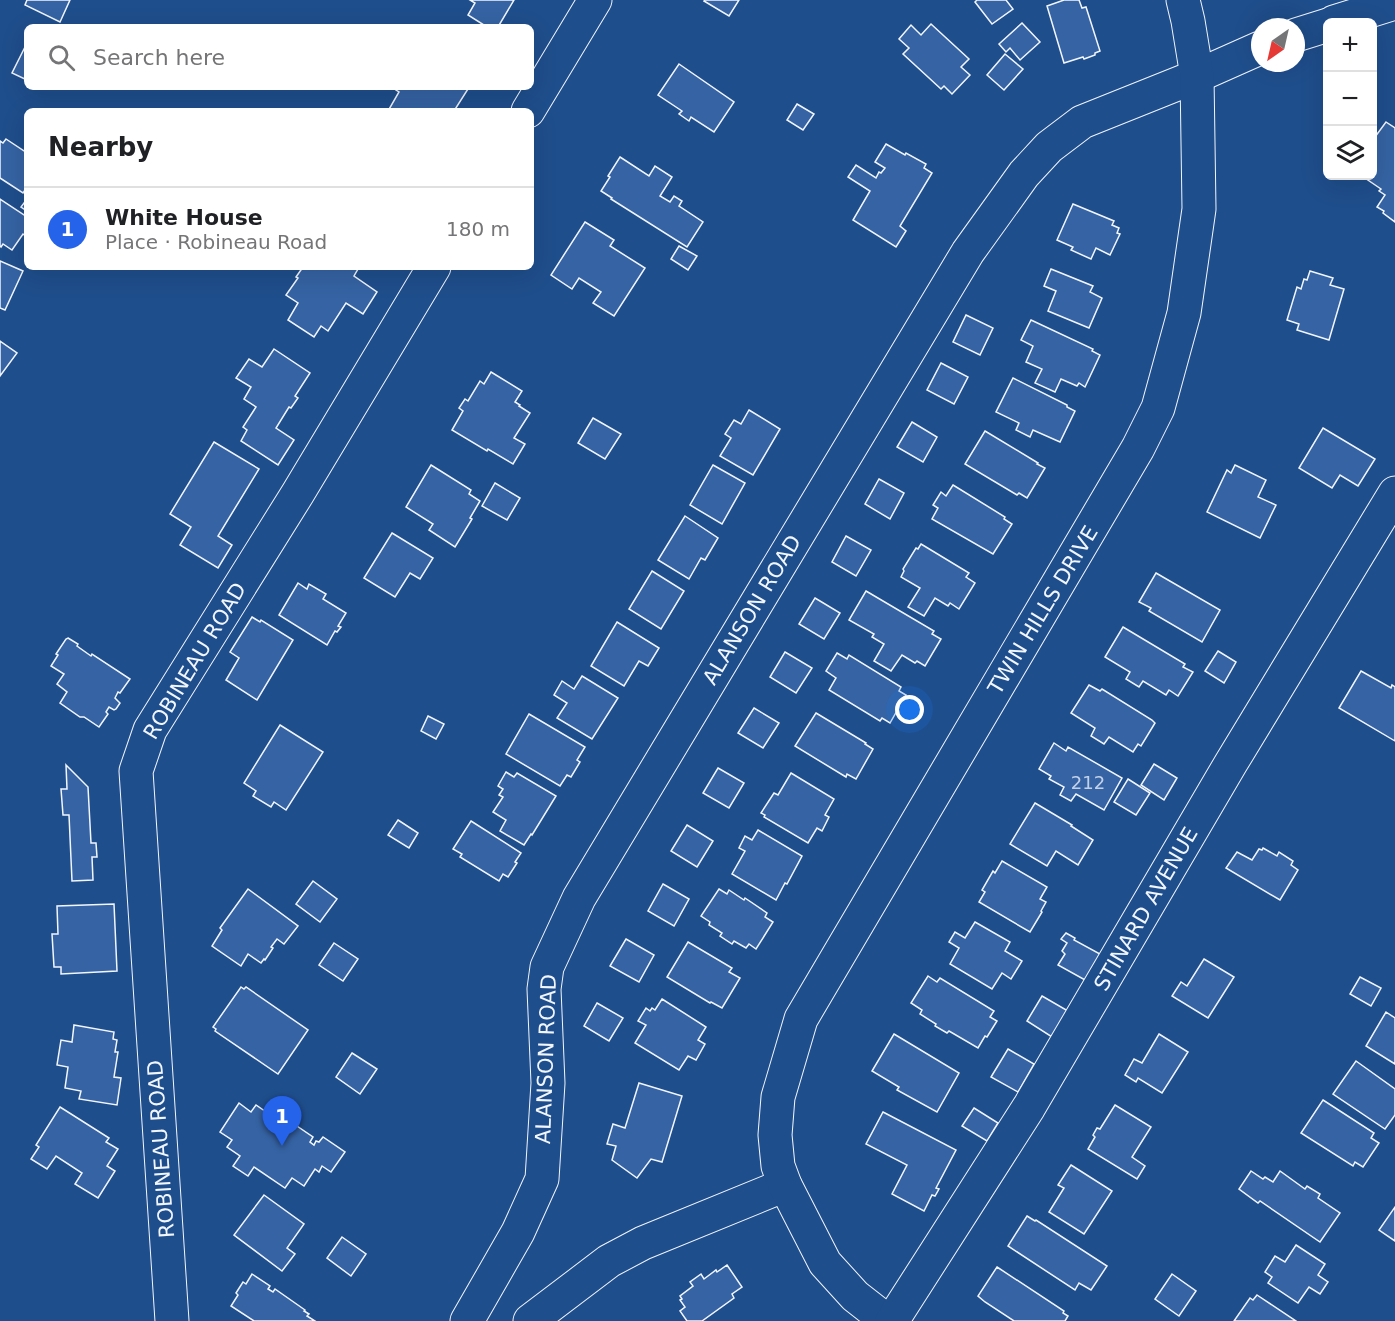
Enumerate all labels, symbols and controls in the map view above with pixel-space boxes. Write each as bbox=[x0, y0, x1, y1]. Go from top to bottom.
north arrow bbox=[1251, 18, 1305, 72]
map controls bbox=[1323, 18, 1377, 180]
button: + bbox=[1323, 18, 1377, 72]
search box bbox=[24, 24, 534, 90]
icon: search bbox=[45, 41, 78, 74]
text: Search here bbox=[93, 45, 225, 70]
button: − bbox=[1323, 72, 1377, 126]
button: layers bbox=[1323, 126, 1377, 180]
text: Nearby bbox=[48, 132, 153, 162]
text: White House bbox=[105, 205, 263, 230]
text: 1 bbox=[61, 217, 74, 241]
text: 180 m bbox=[446, 217, 510, 241]
text: Place · Robineau Road bbox=[105, 230, 327, 254]
street label: TWIN HILLS DRIVE bbox=[983, 521, 1103, 699]
street label: ALANSON ROAD bbox=[698, 531, 806, 689]
street label: ROBINEAU ROAD bbox=[139, 578, 251, 744]
your location bbox=[895, 695, 924, 724]
house number: 212 bbox=[1071, 772, 1105, 793]
street label: STINARD AVENUE bbox=[1089, 823, 1203, 995]
street label: ALANSON ROAD bbox=[531, 974, 561, 1144]
street label: ROBINEAU ROAD bbox=[143, 1059, 179, 1239]
pin: 1 bbox=[262, 1096, 302, 1146]

